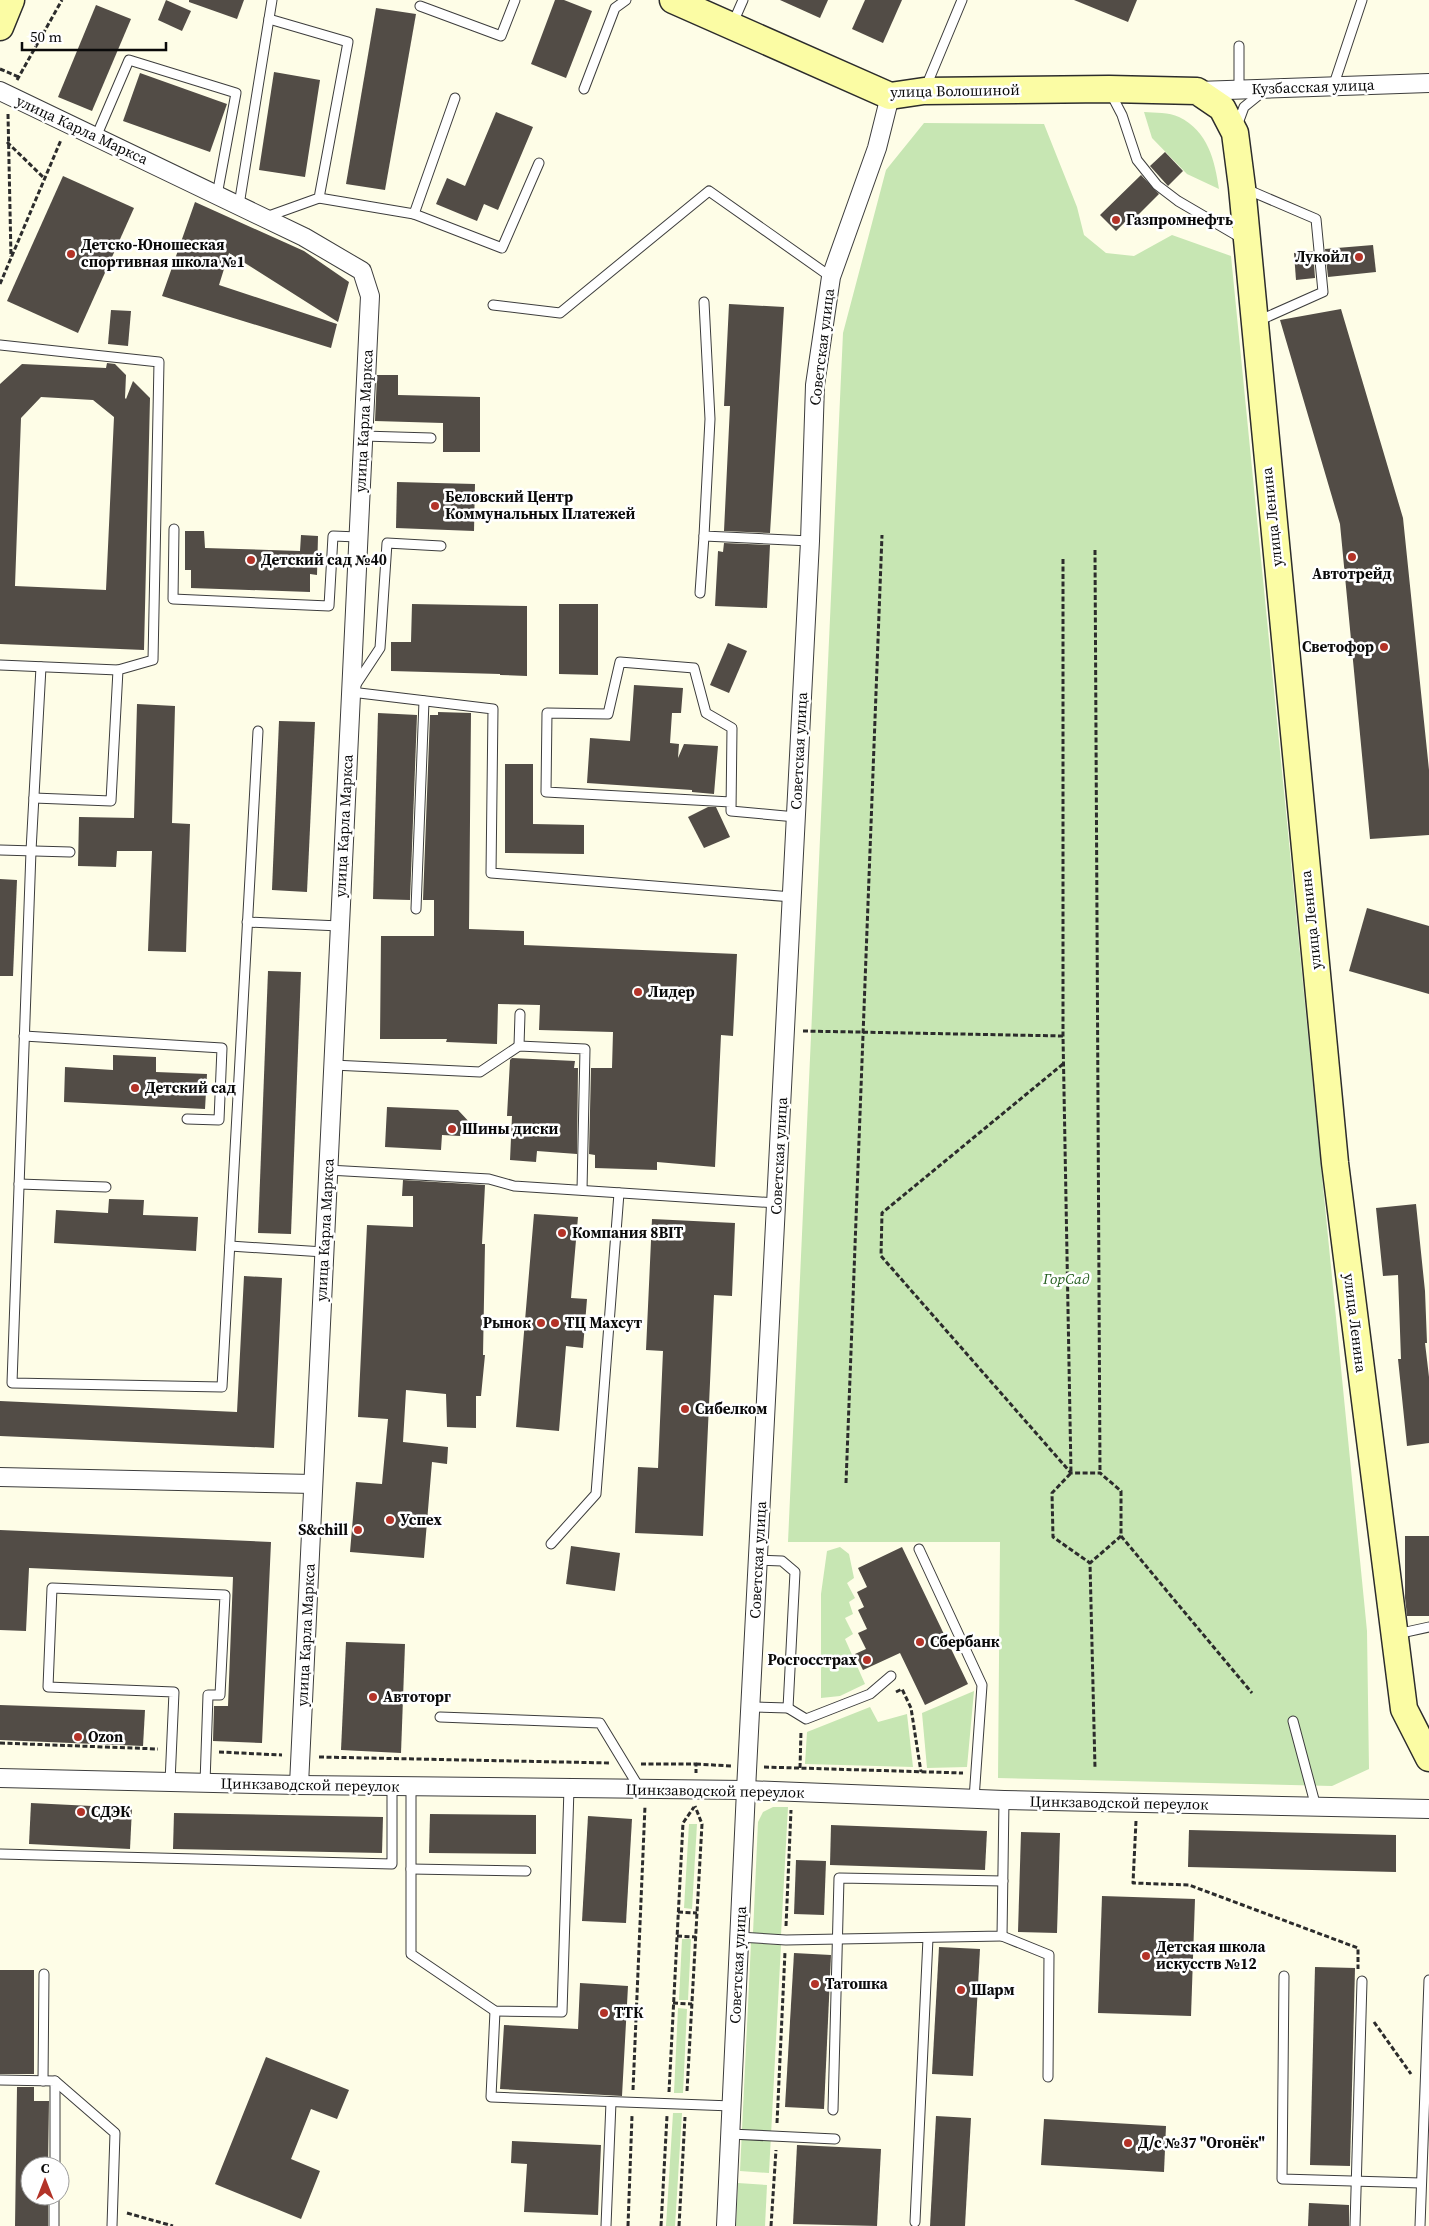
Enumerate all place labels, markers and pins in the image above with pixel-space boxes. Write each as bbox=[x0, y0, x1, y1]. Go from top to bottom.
place label: Газпромнефть bbox=[1126, 209, 1233, 230]
marker: Газпромнефть bbox=[1110, 214, 1122, 226]
place label: Детско-Юношеская спортивная школа №1 bbox=[81, 234, 245, 272]
place label: Лукойл bbox=[1295, 246, 1349, 267]
marker: Детско-Юношеская спортивная школа №1 bbox=[65, 248, 77, 260]
marker: Лукойл bbox=[1353, 251, 1365, 263]
place label: Беловский Центр Коммунальных Платежей bbox=[445, 486, 635, 524]
marker: Беловский Центр Коммунальных Платежей bbox=[429, 500, 441, 512]
place label: Детский сад №40 bbox=[261, 549, 387, 570]
marker: Автотрейд bbox=[1346, 551, 1358, 563]
marker: Детский сад №40 bbox=[245, 554, 257, 566]
place label: Автотрейд bbox=[1312, 563, 1392, 584]
place label: Светофор bbox=[1302, 636, 1374, 657]
marker: Светофор bbox=[1378, 641, 1390, 653]
place label: Лидер bbox=[648, 981, 695, 1002]
marker: Лидер bbox=[632, 986, 644, 998]
place label: Детский сад bbox=[145, 1077, 236, 1098]
marker: Детский сад bbox=[129, 1082, 141, 1094]
place label: Шины диски bbox=[462, 1118, 558, 1139]
marker: Шины диски bbox=[446, 1123, 458, 1135]
place label: Компания 8BIT bbox=[572, 1222, 684, 1243]
marker: Компания 8BIT bbox=[556, 1227, 568, 1239]
place label: Рынок bbox=[483, 1312, 531, 1333]
place label: ТЦ Махсут bbox=[565, 1312, 643, 1333]
marker: Рынок bbox=[535, 1317, 547, 1329]
marker: ТЦ Махсут bbox=[549, 1317, 561, 1329]
place label: Сибелком bbox=[695, 1398, 767, 1419]
marker: Сибелком bbox=[679, 1403, 691, 1415]
place label: Успех bbox=[400, 1509, 443, 1530]
marker: Успех bbox=[384, 1514, 396, 1526]
place label: S&chill bbox=[298, 1519, 348, 1540]
marker: S&chill bbox=[352, 1524, 364, 1536]
place label: Сбербанк bbox=[930, 1631, 1000, 1652]
marker: Сбербанк bbox=[914, 1636, 926, 1648]
place label: Росгосстрах bbox=[768, 1649, 858, 1670]
marker: Росгосстрах bbox=[861, 1654, 873, 1666]
place label: Автоторг bbox=[383, 1686, 451, 1707]
marker: Автоторг bbox=[367, 1691, 379, 1703]
place label: Ozon bbox=[88, 1726, 123, 1747]
marker: Ozon bbox=[72, 1731, 84, 1743]
place label: СДЭК bbox=[91, 1801, 131, 1822]
marker: СДЭК bbox=[75, 1806, 87, 1818]
place label: Детская школа искусств №12 bbox=[1156, 1936, 1266, 1974]
marker: Детская школа искусств №12 bbox=[1140, 1950, 1152, 1962]
place label: Татошка bbox=[825, 1973, 889, 1994]
marker: Татошка bbox=[809, 1978, 821, 1990]
place label: Шарм bbox=[971, 1979, 1015, 2000]
marker: Шарм bbox=[955, 1984, 967, 1996]
place label: ТТК bbox=[614, 2002, 644, 2023]
marker: ТТК bbox=[598, 2007, 610, 2019]
place label: Д/с №37 "Огонёк" bbox=[1138, 2132, 1265, 2153]
marker: Д/с №37 "Огонёк" bbox=[1122, 2137, 1134, 2149]

